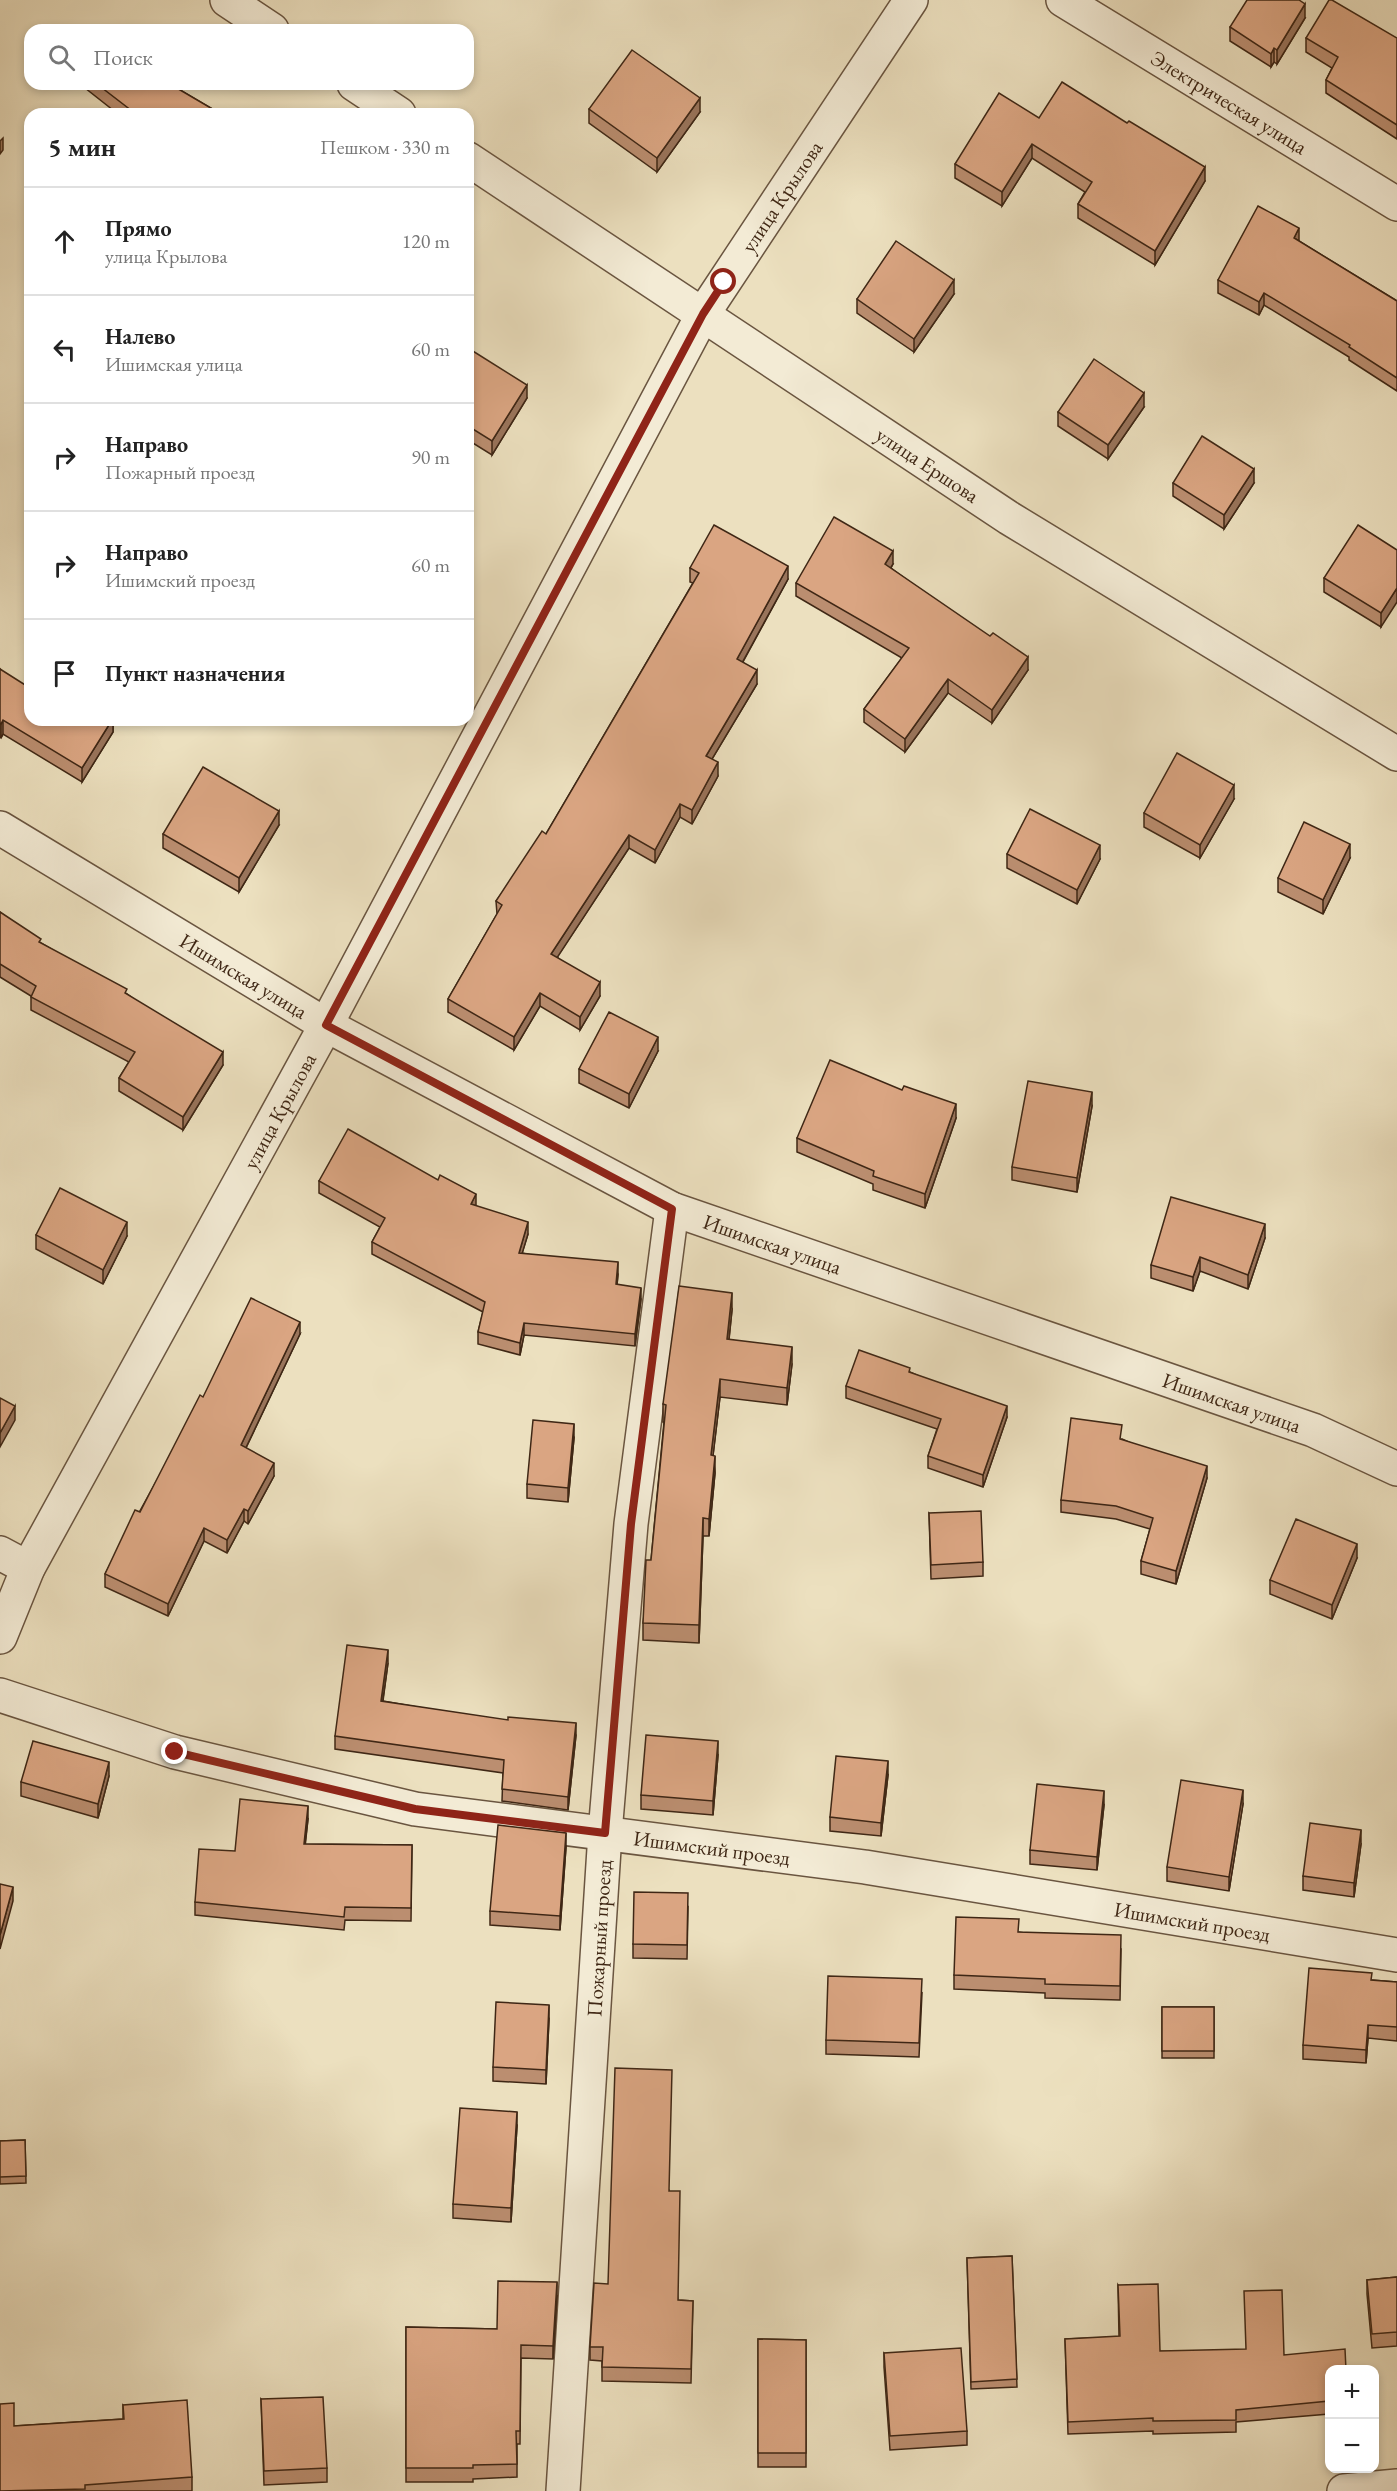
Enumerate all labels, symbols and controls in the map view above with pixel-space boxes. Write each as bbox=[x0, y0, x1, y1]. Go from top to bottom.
search box bbox=[24, 24, 474, 90]
icon: search bbox=[45, 41, 78, 74]
text: Поиск bbox=[93, 43, 153, 72]
street label: Электрическая улица bbox=[1146, 44, 1313, 160]
text: 5 мин bbox=[48, 130, 116, 164]
text: Пешком · 330 m bbox=[320, 134, 450, 160]
street label: улица Крылова bbox=[734, 135, 828, 257]
text: Прямо bbox=[105, 214, 172, 243]
icon: ahead bbox=[48, 225, 81, 258]
text: 120 m bbox=[402, 228, 450, 254]
text: улица Крылова bbox=[105, 243, 228, 269]
route start bbox=[710, 268, 736, 294]
text: Налево bbox=[105, 322, 175, 351]
icon: left bbox=[48, 333, 81, 366]
text: 60 m bbox=[411, 336, 450, 362]
text: Ишимская улица bbox=[105, 351, 243, 377]
street label: улица Ершова bbox=[871, 420, 985, 509]
text: Направо bbox=[105, 430, 188, 459]
icon: right bbox=[48, 441, 81, 474]
text: 90 m bbox=[411, 444, 450, 470]
text: Пожарный проезд bbox=[105, 459, 255, 485]
text: Направо bbox=[105, 538, 188, 567]
icon: right bbox=[48, 549, 81, 582]
text: 60 m bbox=[411, 552, 450, 578]
text: Ишимский проезд bbox=[105, 567, 255, 593]
icon: arrive bbox=[48, 657, 81, 690]
text: Пункт назначения bbox=[105, 659, 285, 688]
street label: Ишимская улица bbox=[175, 926, 313, 1025]
street label: улица Крылова bbox=[236, 1047, 322, 1174]
street label: Ишимская улица bbox=[700, 1207, 846, 1280]
street label: Ишимская улица bbox=[1159, 1366, 1305, 1439]
route end bbox=[161, 1738, 187, 1764]
street label: Ишимский проезд bbox=[632, 1824, 792, 1871]
street label: Пожарный проезд bbox=[580, 1858, 617, 2018]
street label: Ишимский проезд bbox=[1112, 1895, 1273, 1947]
map controls bbox=[1325, 2365, 1379, 2473]
button: + bbox=[1325, 2365, 1379, 2419]
button: − bbox=[1325, 2419, 1379, 2473]

